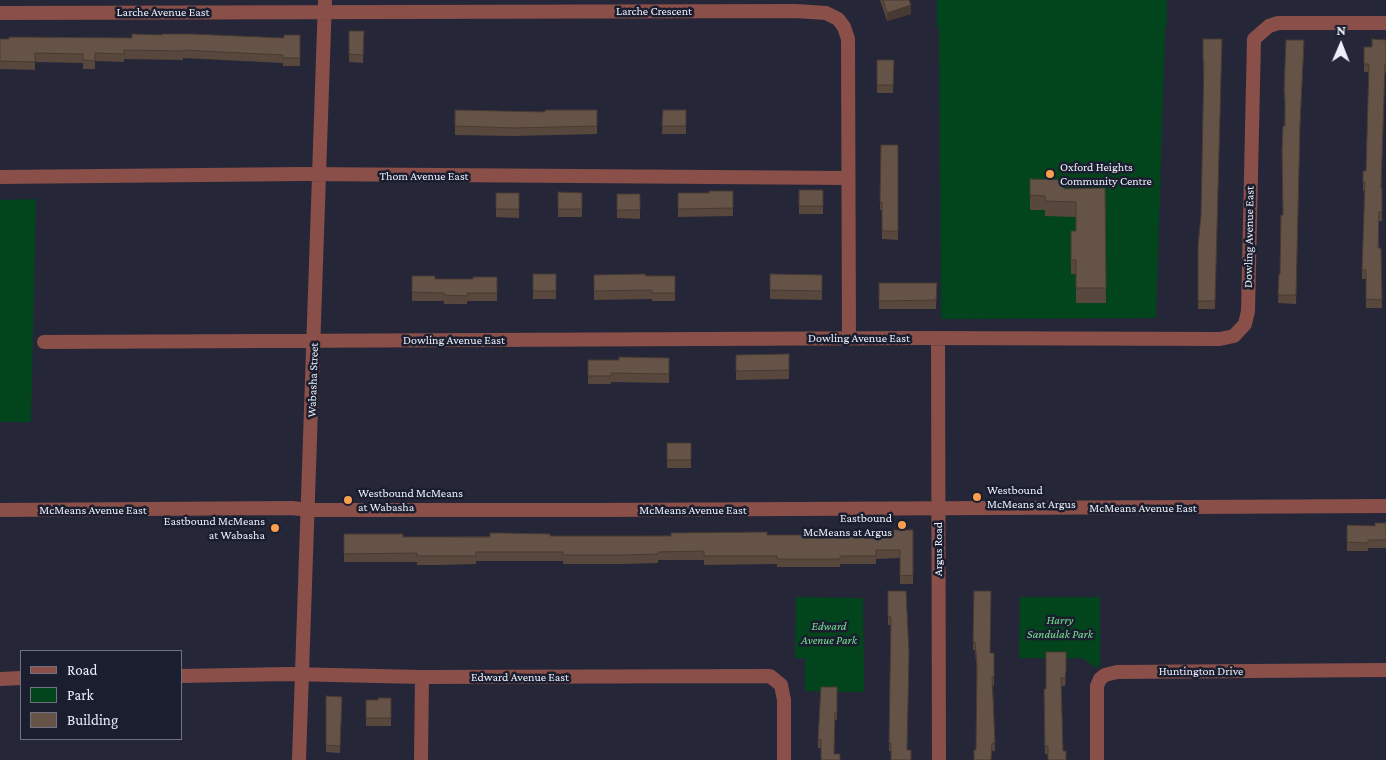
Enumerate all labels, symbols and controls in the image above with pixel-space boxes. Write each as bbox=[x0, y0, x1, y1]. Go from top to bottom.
street label: Larche Crescent bbox=[616, 4, 692, 18]
street label: Larche Avenue East bbox=[117, 5, 209, 19]
north arrow bbox=[1316, 20, 1366, 70]
text: N bbox=[1336, 22, 1346, 38]
place label: Oxford Heights Community Centre bbox=[1060, 160, 1152, 188]
marker: Oxford Heights Community Centre bbox=[1044, 168, 1056, 180]
street label: Thom Avenue East bbox=[379, 169, 469, 183]
street label: Dowling Avenue East bbox=[1241, 186, 1257, 288]
street label: Dowling Avenue East bbox=[808, 331, 910, 345]
street label: Dowling Avenue East bbox=[403, 333, 505, 347]
street label: Wabasha Street bbox=[304, 342, 322, 418]
place label: Westbound McMeans at Argus bbox=[987, 483, 1076, 511]
place label: Westbound McMeans at Wabasha bbox=[358, 486, 463, 514]
marker: Westbound McMeans at Argus bbox=[971, 491, 983, 503]
marker: Westbound McMeans at Wabasha bbox=[342, 494, 354, 506]
street label: McMeans Avenue East bbox=[1089, 501, 1197, 515]
street label: McMeans Avenue East bbox=[39, 503, 147, 517]
street label: McMeans Avenue East bbox=[639, 503, 747, 517]
place label: Eastbound McMeans at Argus bbox=[803, 511, 892, 539]
place label: Eastbound McMeans at Wabasha bbox=[164, 514, 265, 542]
marker: Eastbound McMeans at Argus bbox=[896, 519, 908, 531]
marker: Eastbound McMeans at Wabasha bbox=[269, 522, 281, 534]
street label: Argus Road bbox=[931, 522, 945, 576]
park label: Harry Sandulak Park bbox=[1027, 613, 1093, 641]
park label: Edward Avenue Park bbox=[801, 619, 857, 647]
legend bbox=[20, 650, 182, 740]
text: Road bbox=[67, 662, 97, 678]
street label: Huntington Drive bbox=[1159, 664, 1243, 678]
street label: Edward Avenue East bbox=[471, 670, 569, 684]
text: Park bbox=[67, 687, 94, 703]
text: Building bbox=[67, 712, 118, 728]

